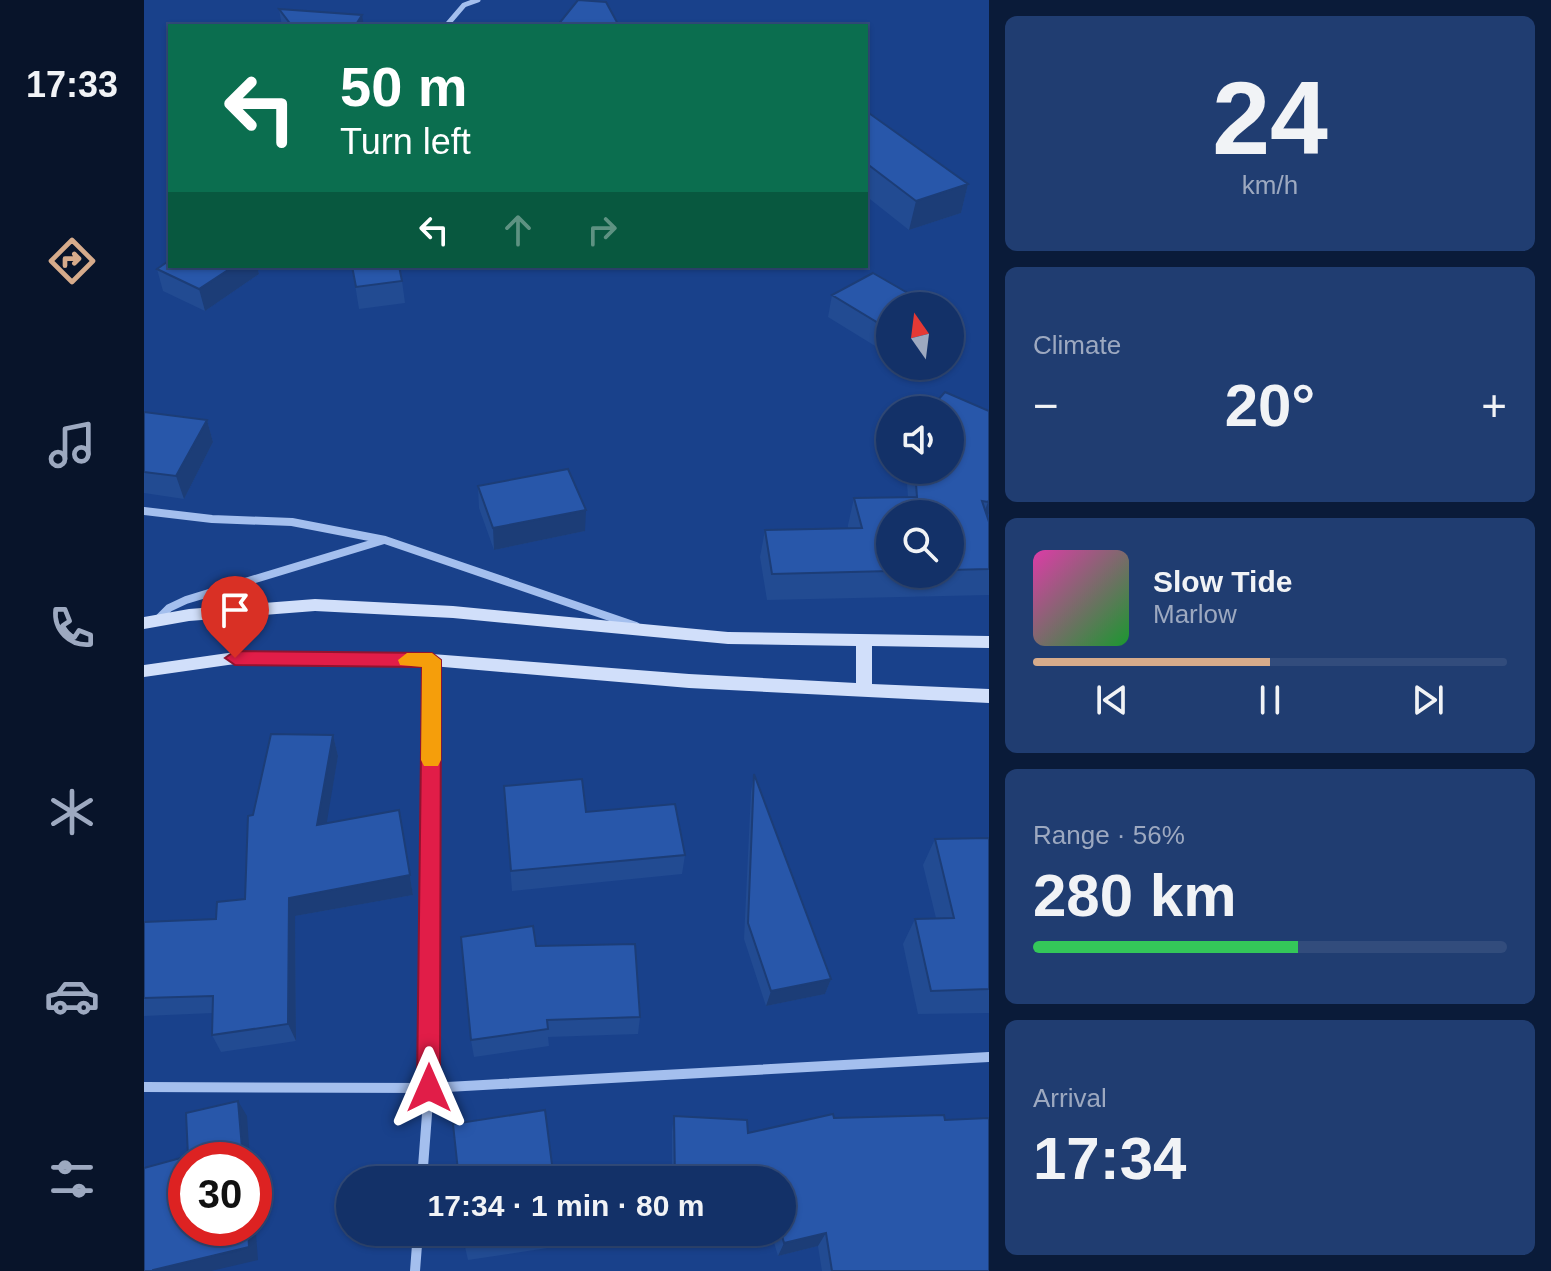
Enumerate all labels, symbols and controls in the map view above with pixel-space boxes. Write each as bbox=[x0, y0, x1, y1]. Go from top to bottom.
text: 50 m bbox=[340, 55, 468, 118]
icon: left bbox=[208, 56, 312, 160]
text: 24 bbox=[1212, 60, 1328, 176]
text: 17:33 bbox=[26, 64, 118, 105]
text: Turn left bbox=[340, 121, 471, 162]
text: km/h bbox=[1242, 170, 1298, 200]
icon: left bbox=[412, 208, 456, 252]
icon: ahead bbox=[496, 208, 540, 252]
icon: right bbox=[580, 208, 624, 252]
icon: directions bbox=[44, 233, 100, 289]
north arrow bbox=[876, 292, 964, 380]
map controls bbox=[876, 292, 964, 588]
text: Climate bbox=[1033, 330, 1121, 360]
text: 20° bbox=[1225, 372, 1315, 439]
text: − bbox=[1033, 381, 1059, 430]
text: + bbox=[1481, 381, 1507, 430]
button: sound bbox=[876, 396, 964, 484]
icon: music bbox=[44, 417, 100, 473]
button: search bbox=[876, 500, 964, 588]
text: Slow Tide bbox=[1153, 565, 1292, 598]
pin bbox=[201, 576, 269, 658]
icon: arrive bbox=[213, 588, 257, 632]
text: Marlow bbox=[1153, 599, 1237, 629]
icon: phone bbox=[44, 600, 100, 656]
icon: previous bbox=[1090, 678, 1134, 722]
icon: pause bbox=[1248, 678, 1292, 722]
icon: next bbox=[1406, 678, 1450, 722]
icon: climate bbox=[44, 784, 100, 840]
text: Range · 56% bbox=[1033, 820, 1185, 850]
text: 280 km bbox=[1033, 862, 1237, 929]
icon: car bbox=[44, 968, 100, 1024]
position arrow bbox=[387, 1046, 471, 1130]
text: Arrival bbox=[1033, 1083, 1107, 1113]
text: 17:34 bbox=[1033, 1125, 1186, 1192]
speed limit sign: 30 bbox=[168, 1142, 272, 1246]
icon: filters bbox=[44, 1151, 100, 1207]
text: 17:34 · 1 min · 80 m bbox=[428, 1189, 704, 1222]

